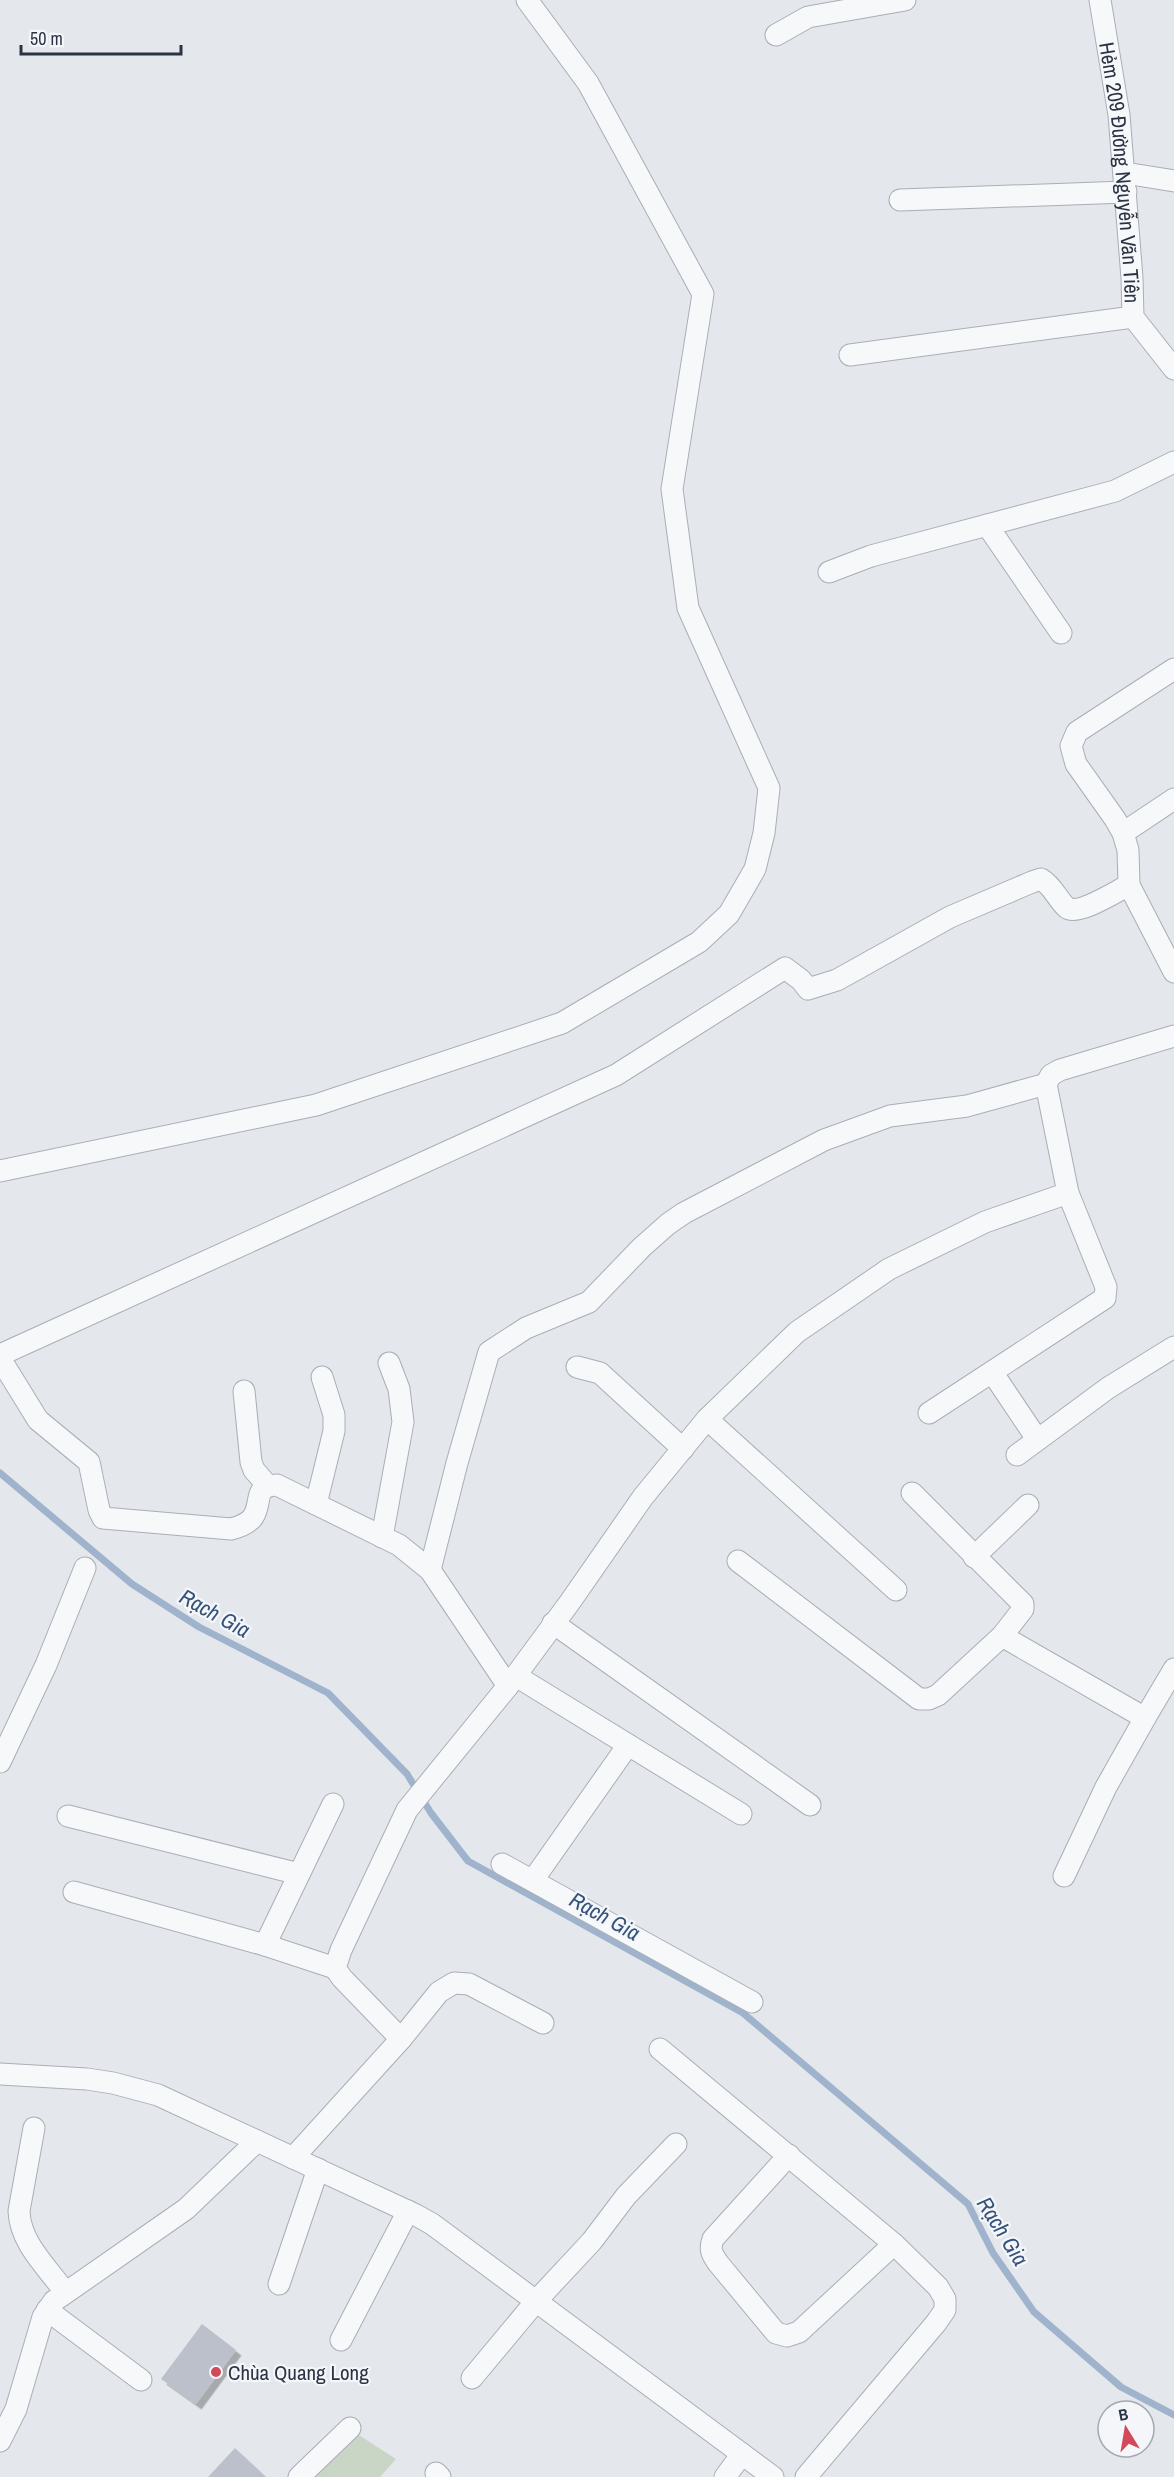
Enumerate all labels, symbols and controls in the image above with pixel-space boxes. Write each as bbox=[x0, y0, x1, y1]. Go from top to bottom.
scale bar bbox=[21, 18, 182, 56]
text: 50 m bbox=[30, 26, 63, 51]
street label: Hẻm 209 Đường Nguyễn Văn Tiên bbox=[1093, 40, 1147, 303]
water label: Rạch Gia bbox=[174, 1581, 256, 1645]
water label: Rạch Gia bbox=[564, 1884, 646, 1948]
water label: Rạch Gia bbox=[970, 2191, 1036, 2271]
place label: Chùa Quang Long bbox=[228, 2358, 369, 2387]
marker: Chùa Quang Long bbox=[209, 2365, 223, 2379]
north arrow bbox=[1096, 2399, 1156, 2459]
text: B bbox=[1116, 2403, 1130, 2426]

